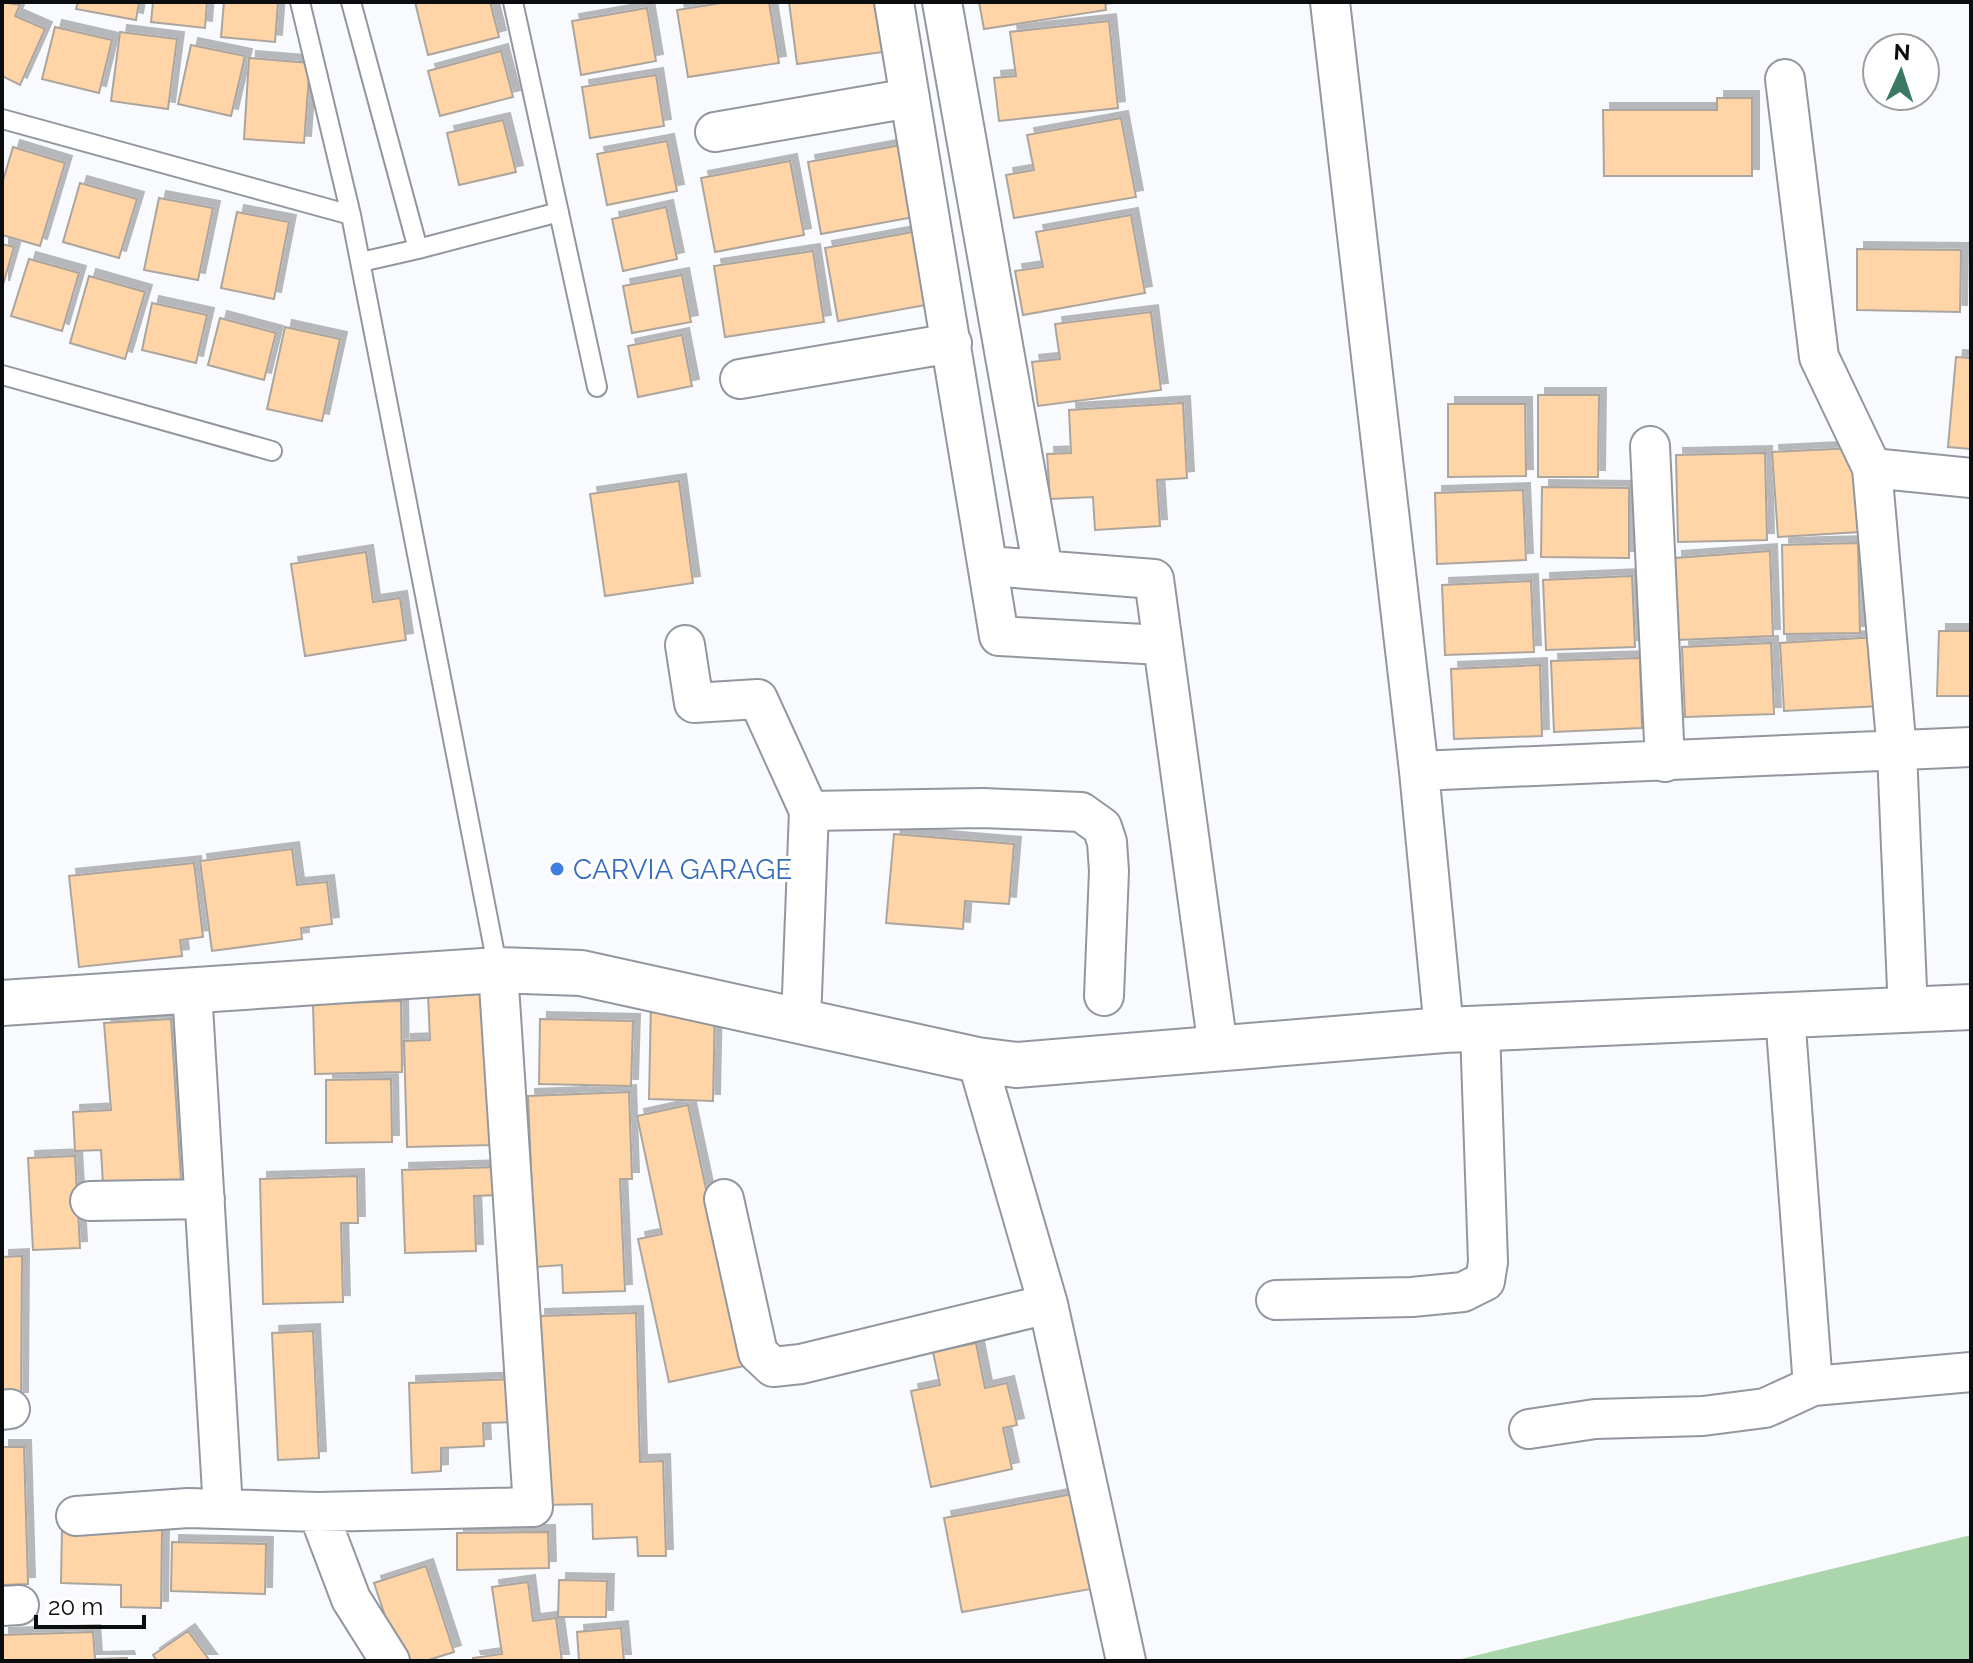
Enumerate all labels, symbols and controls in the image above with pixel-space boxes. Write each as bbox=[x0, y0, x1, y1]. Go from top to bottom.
north arrow bbox=[1861, 32, 1941, 112]
text: N bbox=[1893, 39, 1911, 65]
place label: CARVIA GARAGE bbox=[573, 853, 792, 886]
marker: CARVIA GARAGE bbox=[548, 860, 566, 878]
scale bar bbox=[36, 1579, 144, 1629]
text: 20 m bbox=[48, 1592, 103, 1621]

